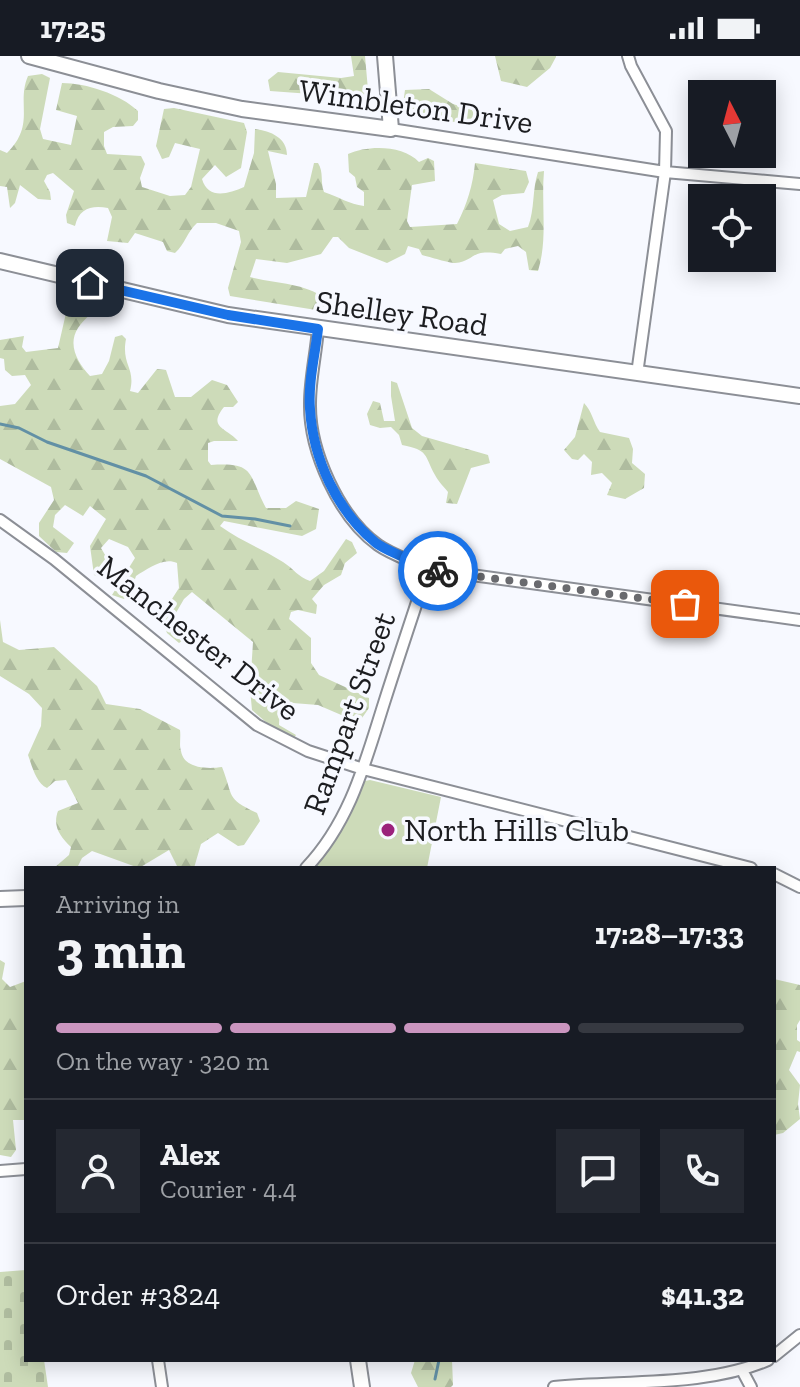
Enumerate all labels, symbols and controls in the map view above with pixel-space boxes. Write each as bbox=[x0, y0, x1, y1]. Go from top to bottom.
text: 17:25 bbox=[40, 10, 106, 46]
street label: Wimbleton Drive bbox=[297, 71, 535, 141]
north arrow bbox=[688, 80, 776, 168]
map controls bbox=[688, 80, 776, 272]
button: locate bbox=[688, 184, 776, 272]
pin bbox=[56, 249, 124, 317]
icon: home bbox=[68, 261, 112, 305]
street label: Shelley Road bbox=[314, 282, 491, 344]
courier bbox=[398, 531, 478, 611]
street label: Manchester Drive bbox=[90, 547, 308, 729]
icon: bike bbox=[416, 549, 460, 593]
pin bbox=[651, 570, 719, 638]
icon: bag bbox=[663, 582, 707, 626]
street label: Rampart Street bbox=[295, 606, 403, 819]
place label: North Hills Club bbox=[404, 811, 629, 849]
marker: North Hills Club bbox=[379, 821, 397, 839]
text: Arriving in bbox=[56, 888, 179, 920]
text: 17:28–17:33 bbox=[595, 916, 744, 952]
text: 3 min bbox=[56, 919, 185, 981]
text: On the way · 320 m bbox=[56, 1045, 269, 1077]
button: person bbox=[56, 1129, 140, 1213]
button: chat bbox=[556, 1129, 640, 1213]
button: phone bbox=[660, 1129, 744, 1213]
text: Alex bbox=[160, 1137, 220, 1173]
text: Courier · 4.4 bbox=[160, 1173, 297, 1205]
text: Order #3824 bbox=[56, 1277, 220, 1313]
text: $41.32 bbox=[661, 1277, 744, 1313]

